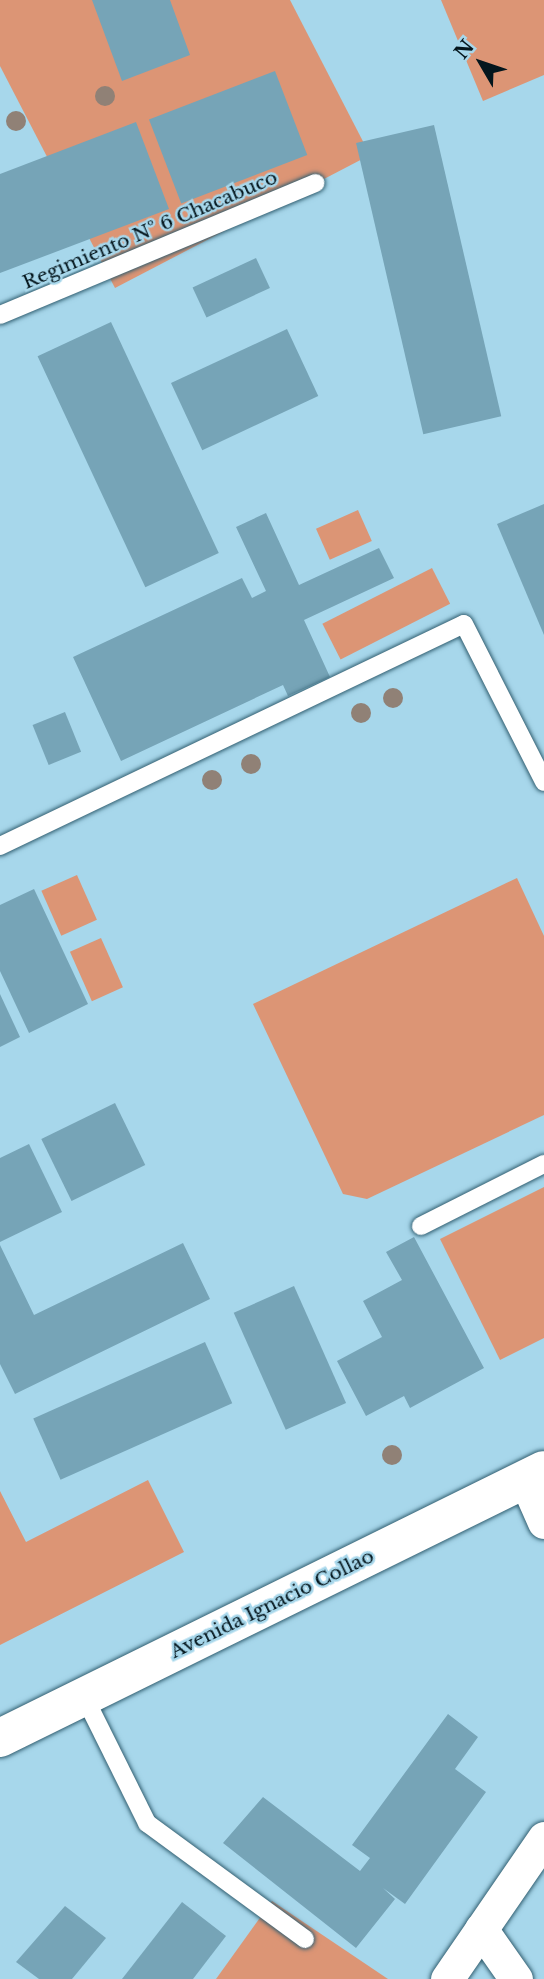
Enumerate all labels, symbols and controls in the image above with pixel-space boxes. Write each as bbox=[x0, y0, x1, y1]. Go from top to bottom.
north arrow bbox=[446, 28, 516, 98]
text: N bbox=[450, 35, 479, 64]
street label: Regimiento Nº 6 Chacabuco bbox=[19, 166, 281, 294]
street label: Avenida Ignacio Collao bbox=[166, 1545, 378, 1663]

